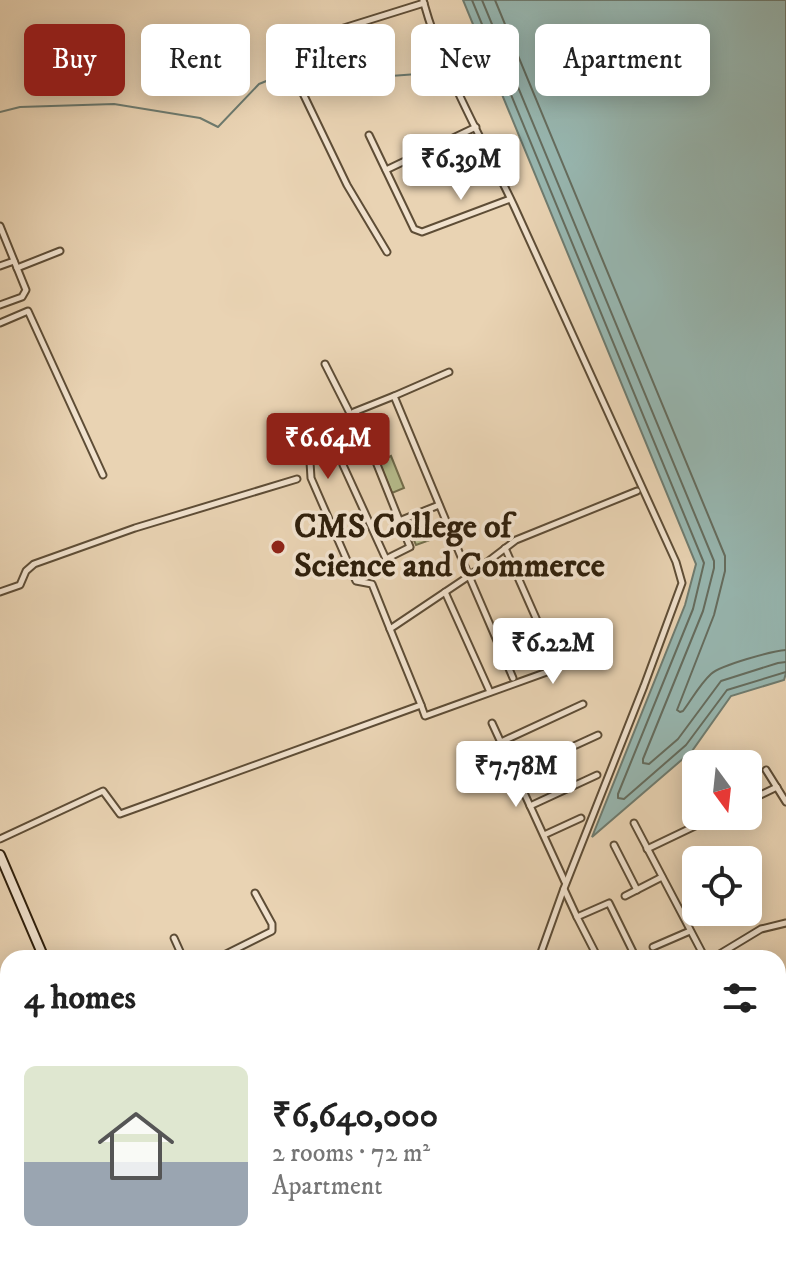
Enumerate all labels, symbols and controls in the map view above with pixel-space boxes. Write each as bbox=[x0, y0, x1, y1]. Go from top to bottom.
chip: Buy bbox=[24, 24, 125, 96]
chip: Rent bbox=[141, 24, 250, 96]
chip: Filters bbox=[266, 24, 395, 96]
chip: New bbox=[411, 24, 519, 96]
chip: Apartment bbox=[535, 24, 710, 96]
pin: ₹6.39M bbox=[396, 134, 526, 202]
text: ₹6.39M bbox=[420, 143, 502, 176]
pin: ₹6.64M bbox=[263, 413, 393, 481]
text: ₹6.64M bbox=[285, 422, 371, 455]
place label: CMS College of Science and Commerce bbox=[294, 506, 605, 587]
marker: CMS College of Science and Commerce bbox=[269, 538, 287, 556]
pin: ₹6.22M bbox=[488, 618, 618, 686]
text: ₹6.22M bbox=[511, 627, 595, 660]
pin: ₹7.78M bbox=[451, 741, 581, 809]
text: ₹7.78M bbox=[474, 750, 558, 783]
north arrow bbox=[682, 750, 762, 830]
map controls bbox=[682, 750, 762, 926]
button: locate bbox=[682, 846, 762, 926]
icon: filters bbox=[718, 976, 762, 1020]
text: 4 homes bbox=[24, 977, 136, 1019]
text: ₹6,640,000 bbox=[272, 1095, 438, 1137]
icon: home bbox=[88, 1098, 184, 1194]
text: 2 rooms · 72 m² bbox=[272, 1137, 430, 1170]
text: Apartment bbox=[272, 1170, 383, 1203]

